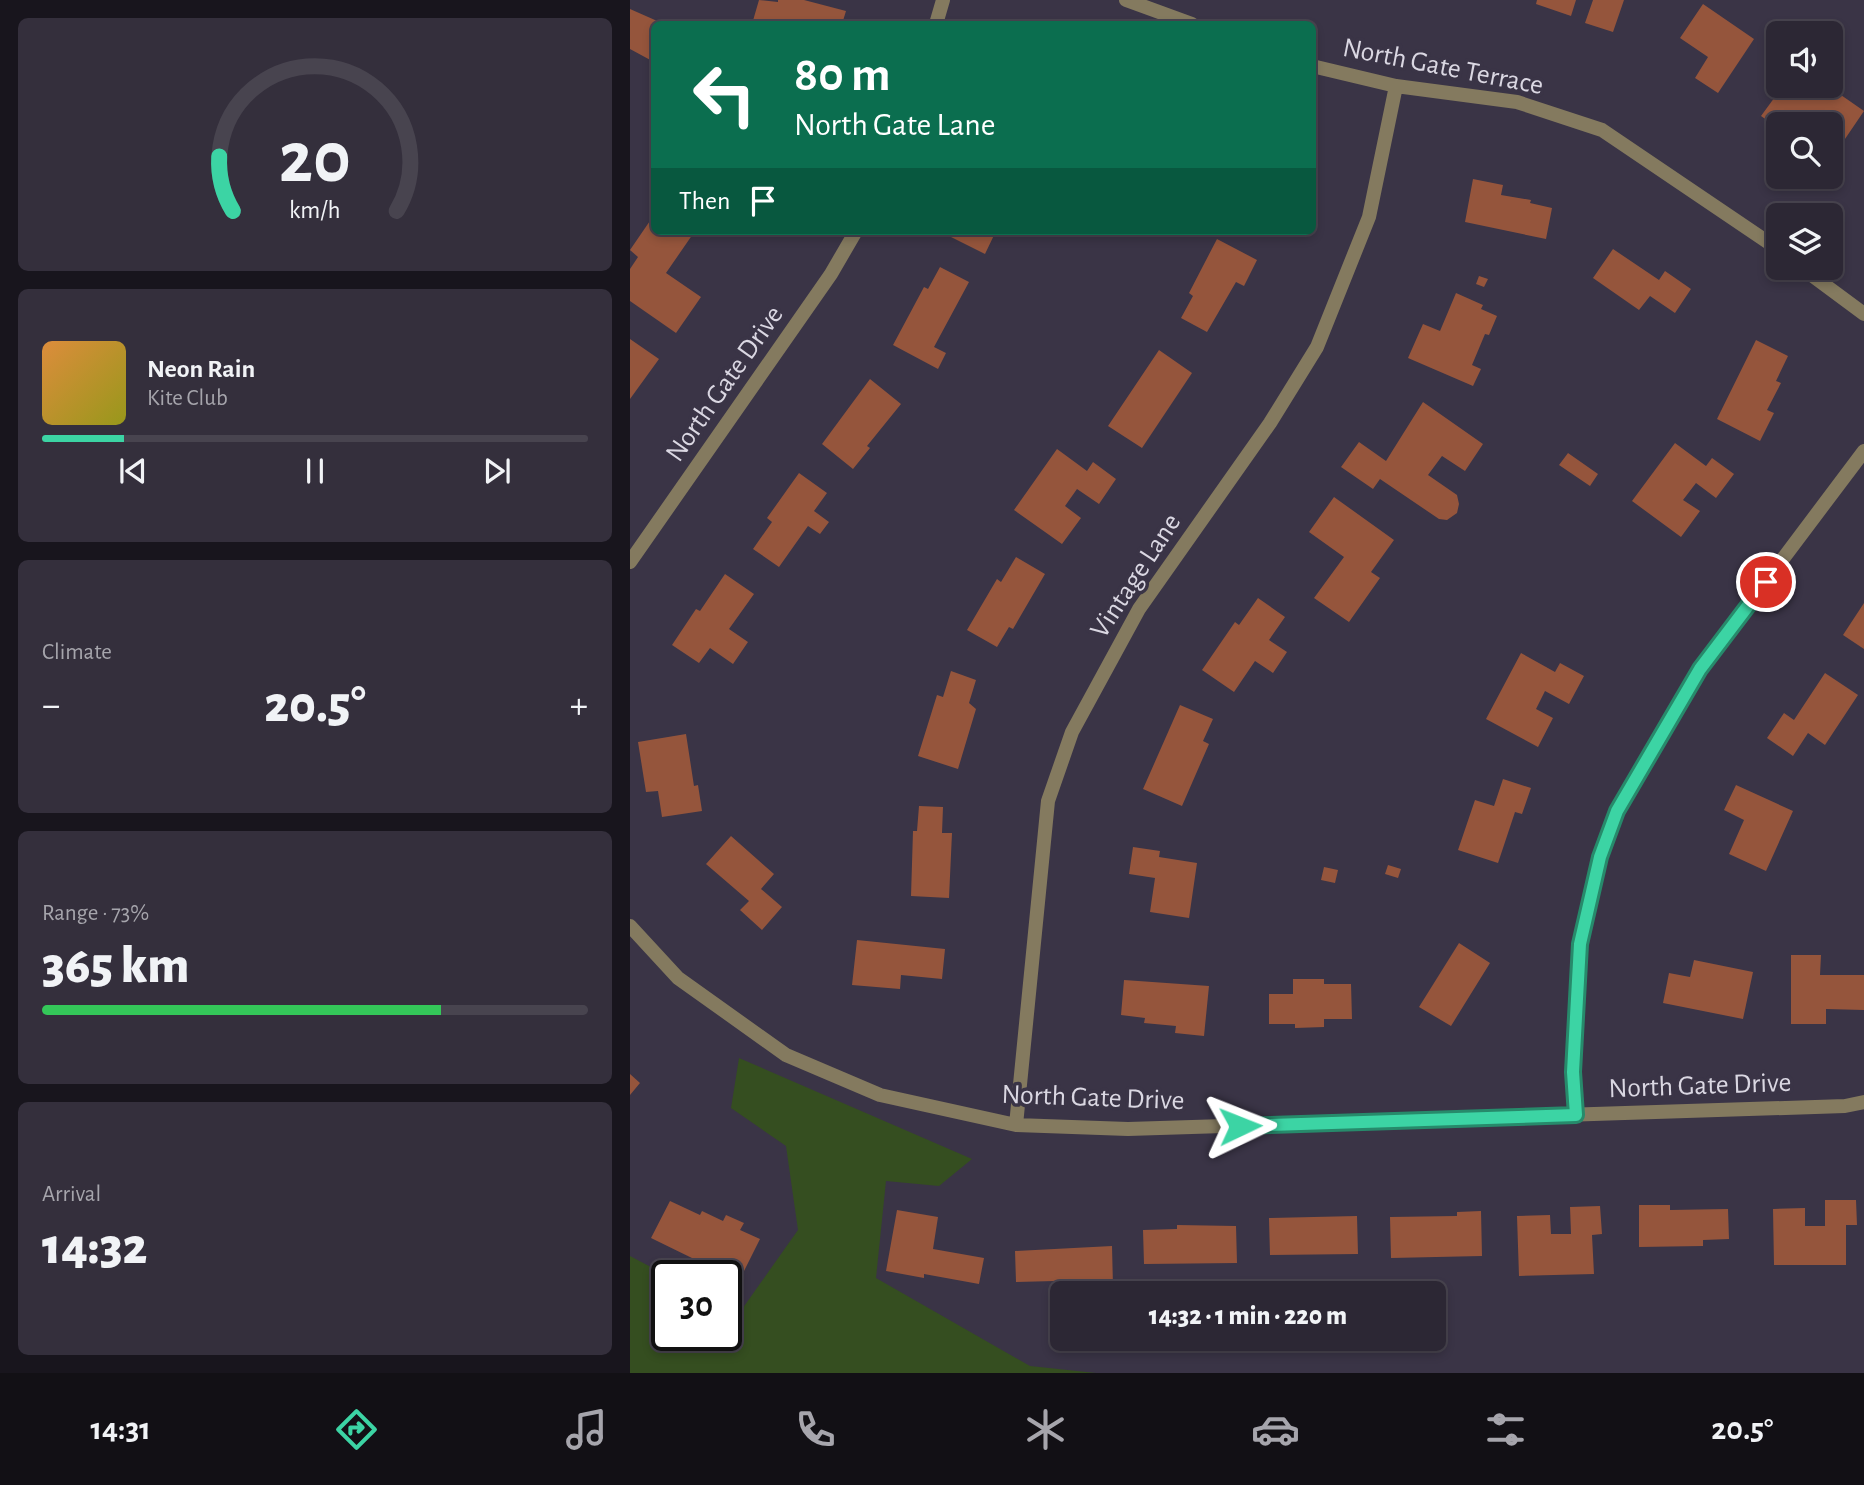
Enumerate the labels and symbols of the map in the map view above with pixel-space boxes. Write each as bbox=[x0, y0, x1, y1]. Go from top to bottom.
street label: North Gate Terrace bbox=[1340, 34, 1546, 100]
street label: North Gate Drive bbox=[661, 301, 789, 467]
street label: Vintage Lane bbox=[1086, 509, 1186, 643]
pin bbox=[1736, 552, 1796, 612]
street label: North Gate Drive bbox=[1608, 1069, 1792, 1103]
street label: North Gate Drive bbox=[1001, 1081, 1185, 1115]
position arrow bbox=[1203, 1089, 1277, 1163]
speed limit sign: 30 bbox=[651, 1260, 742, 1351]

